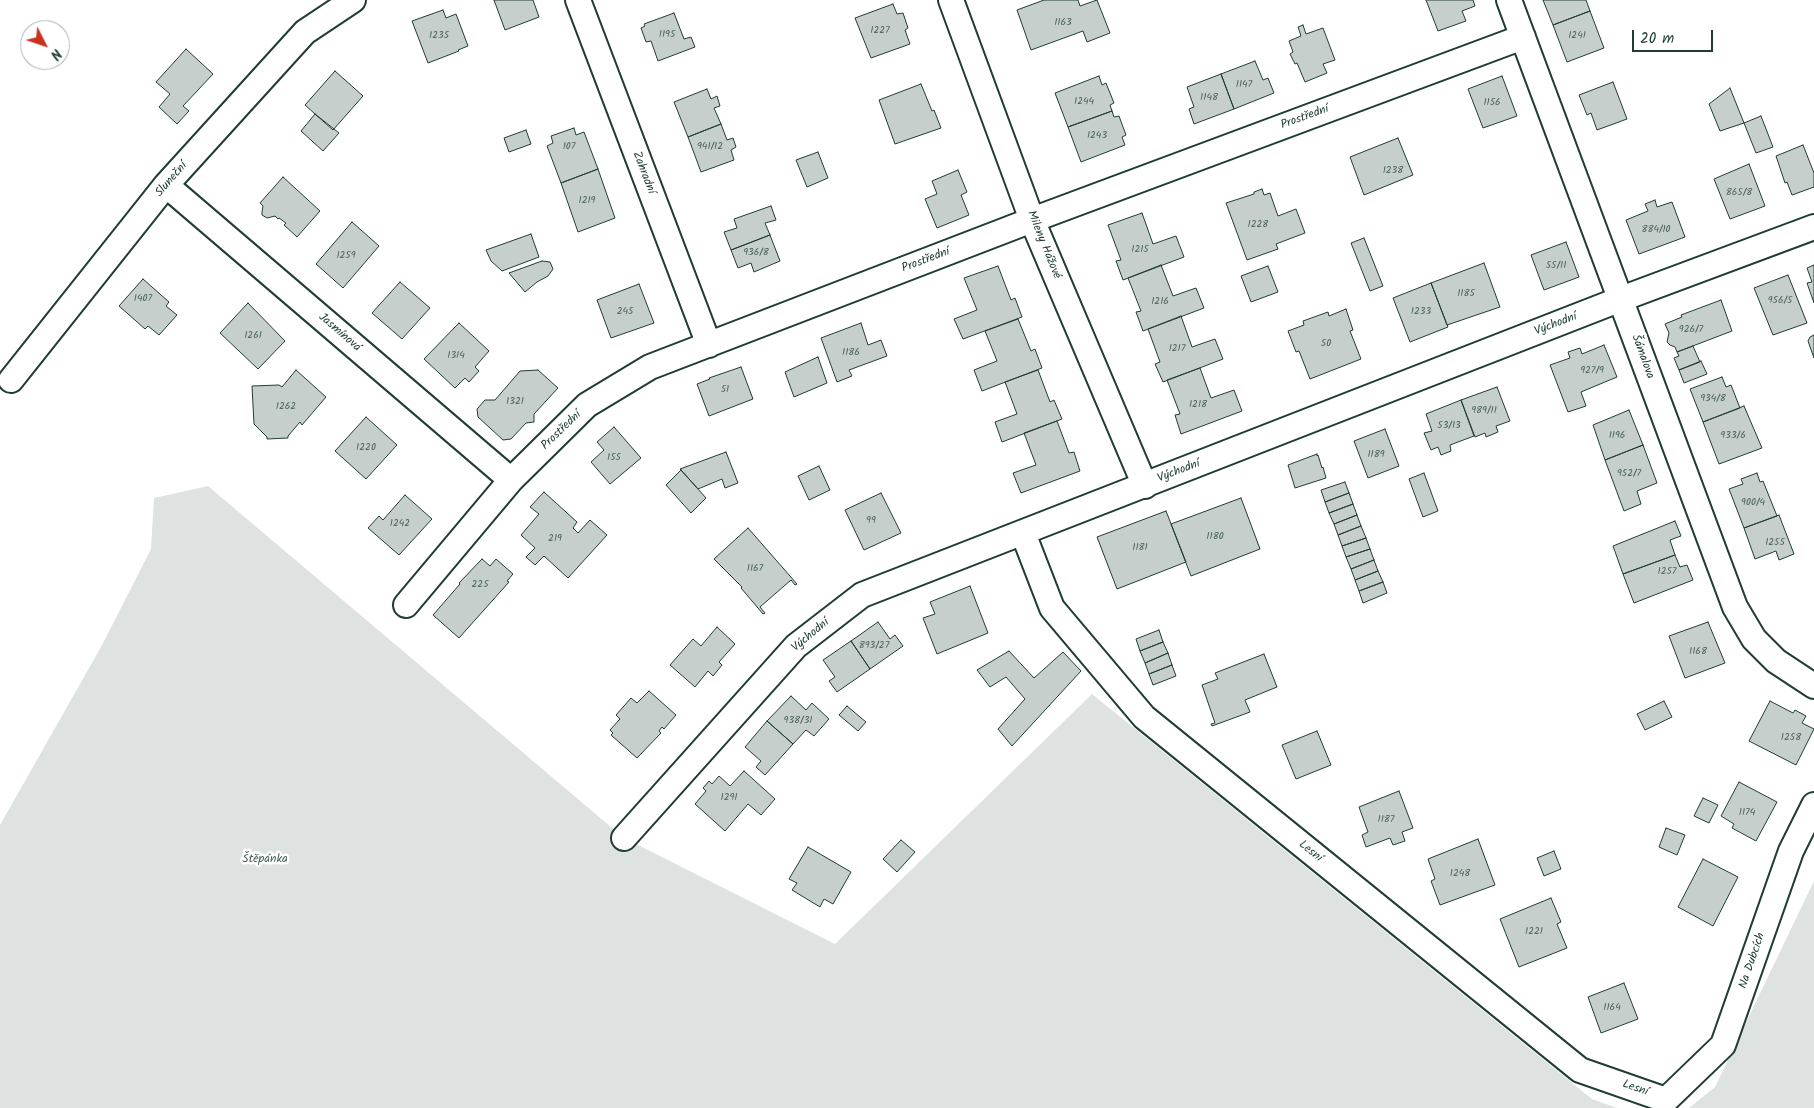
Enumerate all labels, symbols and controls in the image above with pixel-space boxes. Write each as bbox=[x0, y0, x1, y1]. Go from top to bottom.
house number: 1163 bbox=[1054, 17, 1072, 29]
north arrow bbox=[20, 20, 70, 70]
scale bar bbox=[1634, 20, 1715, 52]
house number: 1227 bbox=[870, 25, 890, 37]
text: 20 m bbox=[1640, 27, 1674, 51]
house number: 1195 bbox=[659, 29, 675, 41]
house number: 1235 bbox=[429, 30, 449, 42]
house number: 1241 bbox=[1568, 30, 1586, 42]
text: N bbox=[44, 44, 67, 65]
house number: 1147 bbox=[1236, 79, 1252, 91]
house number: 1148 bbox=[1200, 92, 1218, 104]
house number: 1244 bbox=[1074, 96, 1094, 108]
house number: 1156 bbox=[1483, 97, 1501, 109]
street label: Prostřední bbox=[1279, 103, 1331, 133]
house number: 1243 bbox=[1087, 130, 1107, 142]
house number: 107 bbox=[563, 141, 575, 153]
house number: 941/12 bbox=[697, 141, 723, 153]
street label: Zahradní bbox=[628, 150, 658, 196]
street label: Sluneční bbox=[153, 160, 191, 200]
house number: 1238 bbox=[1383, 165, 1403, 177]
house number: 865/8 bbox=[1726, 187, 1752, 199]
house number: 1219 bbox=[579, 195, 595, 207]
street label: Mileny Hážové bbox=[1023, 209, 1063, 281]
house number: 1228 bbox=[1248, 219, 1268, 231]
house number: 884/10 bbox=[1641, 224, 1671, 236]
house number: 1215 bbox=[1131, 244, 1149, 256]
street label: Prostřední bbox=[900, 245, 952, 277]
house number: 936/8 bbox=[743, 247, 769, 259]
house number: 1259 bbox=[336, 250, 356, 262]
house number: 55/11 bbox=[1546, 260, 1566, 272]
house number: 1185 bbox=[1457, 288, 1475, 300]
house number: 1407 bbox=[134, 293, 152, 305]
house number: 956/5 bbox=[1768, 295, 1792, 307]
house number: 1216 bbox=[1151, 296, 1169, 308]
house number: 245 bbox=[617, 306, 633, 318]
house number: 1233 bbox=[1411, 306, 1431, 318]
street label: Východní bbox=[1533, 310, 1579, 340]
street label: Jasmínová bbox=[315, 311, 363, 355]
house number: 926/7 bbox=[1679, 324, 1703, 336]
house number: 1261 bbox=[244, 330, 262, 342]
street label: Šámalova bbox=[1627, 333, 1657, 381]
house number: 50 bbox=[1321, 338, 1331, 350]
house number: 1217 bbox=[1169, 343, 1185, 355]
house number: 1186 bbox=[842, 347, 860, 359]
house number: 1314 bbox=[447, 350, 465, 362]
house number: 927/9 bbox=[1580, 365, 1604, 377]
house number: 51 bbox=[721, 384, 729, 396]
house number: 934/8 bbox=[1700, 393, 1726, 405]
house number: 1321 bbox=[506, 396, 524, 408]
house number: 1218 bbox=[1189, 399, 1207, 411]
house number: 1262 bbox=[276, 401, 296, 413]
house number: 989/11 bbox=[1471, 405, 1497, 417]
street label: Prostřední bbox=[539, 408, 585, 454]
house number: 53/13 bbox=[1437, 420, 1461, 432]
house number: 1196 bbox=[1609, 430, 1625, 442]
house number: 933/6 bbox=[1720, 430, 1746, 442]
house number: 1220 bbox=[356, 442, 376, 454]
house number: 1189 bbox=[1367, 449, 1385, 461]
house number: 155 bbox=[607, 452, 621, 464]
street label: Východní bbox=[1156, 457, 1202, 487]
house number: 952/7 bbox=[1617, 468, 1641, 480]
house number: 900/4 bbox=[1741, 497, 1765, 509]
house number: 99 bbox=[866, 515, 876, 527]
house number: 1242 bbox=[390, 518, 410, 530]
house number: 1180 bbox=[1206, 531, 1224, 543]
house number: 219 bbox=[548, 533, 562, 545]
house number: 1255 bbox=[1765, 537, 1785, 549]
house number: 1181 bbox=[1132, 542, 1148, 554]
house number: 1167 bbox=[747, 563, 763, 575]
house number: 1257 bbox=[1658, 566, 1676, 578]
house number: 225 bbox=[472, 579, 488, 591]
street label: Východní bbox=[789, 616, 833, 656]
house number: 893/27 bbox=[859, 640, 889, 652]
house number: 1168 bbox=[1689, 646, 1707, 658]
house number: 938/31 bbox=[784, 715, 812, 727]
house number: 1258 bbox=[1781, 732, 1801, 744]
house number: 1291 bbox=[721, 792, 737, 804]
house number: 1174 bbox=[1739, 807, 1755, 819]
house number: 1187 bbox=[1378, 814, 1394, 826]
street label: Lesní bbox=[1295, 838, 1325, 866]
park label: Štěpánka bbox=[242, 853, 288, 867]
house number: 1248 bbox=[1450, 868, 1470, 880]
house number: 1221 bbox=[1525, 926, 1543, 938]
street label: Na Dubcích bbox=[1737, 931, 1769, 991]
house number: 1164 bbox=[1603, 1002, 1621, 1014]
street label: Lesní bbox=[1620, 1078, 1650, 1100]

